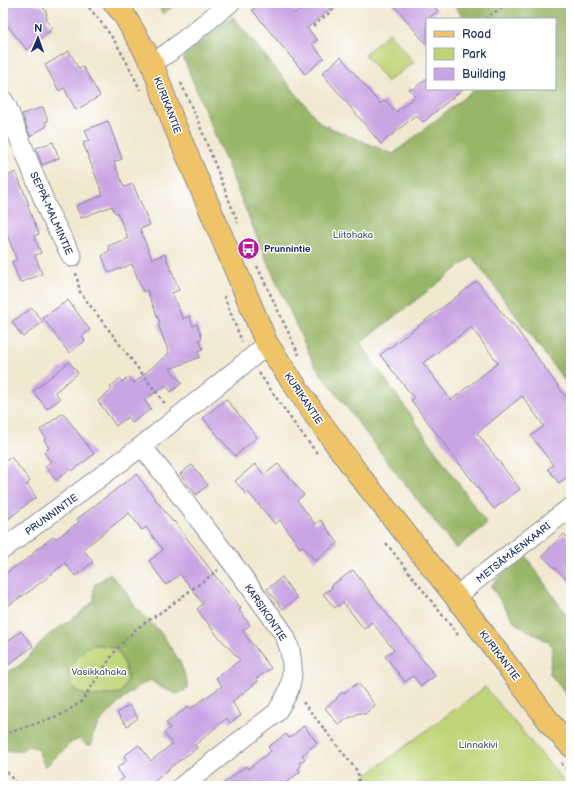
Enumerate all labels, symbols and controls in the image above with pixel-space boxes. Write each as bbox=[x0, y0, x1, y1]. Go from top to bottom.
north arrow bbox=[18, 18, 58, 58]
legend bbox=[426, 18, 556, 90]
text: N bbox=[34, 22, 43, 35]
text: Road bbox=[462, 27, 491, 42]
text: Park bbox=[462, 47, 486, 62]
text: Building bbox=[462, 67, 506, 82]
street label: KURIKANTIE bbox=[151, 75, 184, 136]
street label: SEPPÄ-MALMINTIE bbox=[27, 170, 75, 257]
park label: Liitohaka bbox=[333, 229, 374, 241]
bus stop icon: Prunnintie bbox=[235, 235, 261, 261]
place label: Prunnintie bbox=[264, 243, 311, 255]
street label: KURIKANTIE bbox=[281, 370, 325, 427]
street label: PRUNNINTIE bbox=[23, 491, 81, 538]
street label: METSÄMÄENKAARI bbox=[474, 520, 553, 586]
street label: KARSIKONTIE bbox=[242, 582, 289, 644]
street label: KURIKANTIE bbox=[476, 628, 522, 683]
park label: Vasikkahaka bbox=[71, 666, 127, 678]
park label: Linnakivi bbox=[458, 739, 498, 751]

